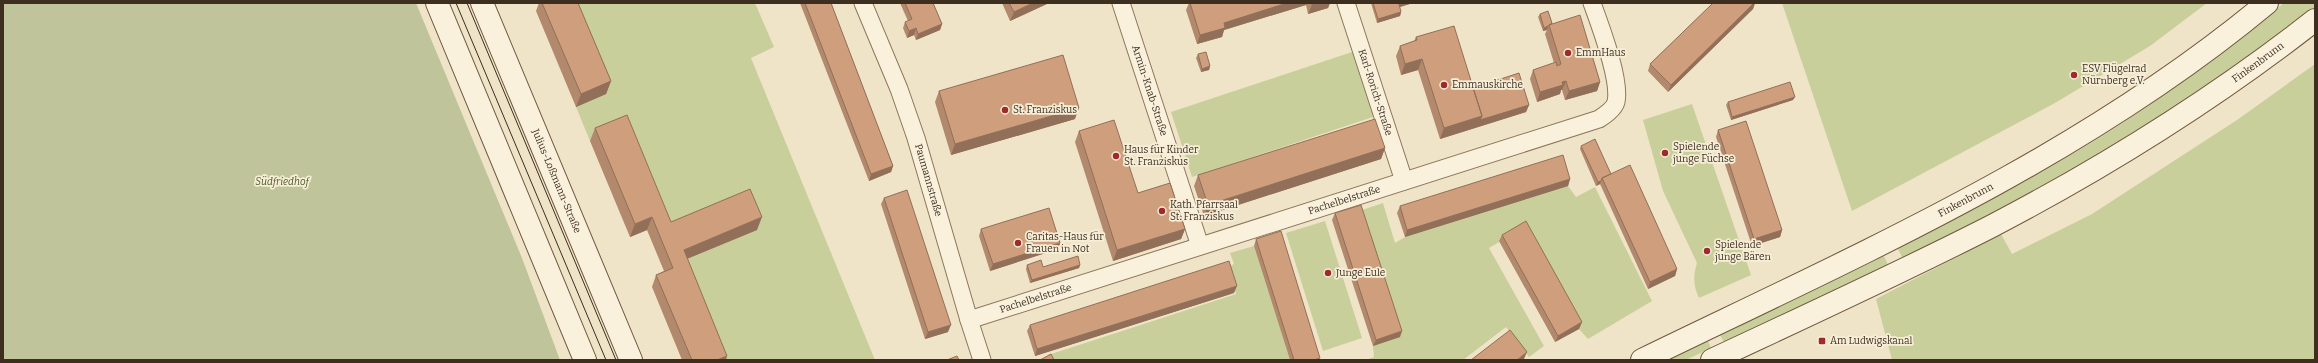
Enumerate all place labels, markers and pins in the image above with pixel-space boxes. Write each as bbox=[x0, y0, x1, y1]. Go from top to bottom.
place label: EmmHaus bbox=[1576, 47, 1626, 59]
marker: EmmHaus bbox=[1563, 48, 1573, 58]
place label: ESV Flügelrad Nürnberg e.V. bbox=[2082, 63, 2147, 87]
marker: ESV Flügelrad Nürnberg e.V. bbox=[2069, 70, 2079, 80]
place label: Emmauskirche bbox=[1452, 79, 1523, 91]
marker: Emmauskirche bbox=[1439, 80, 1449, 90]
place label: St. Franziskus bbox=[1013, 104, 1077, 116]
marker: St. Franziskus bbox=[1000, 105, 1010, 115]
place label: Spielende junge Füchse bbox=[1672, 141, 1734, 165]
place label: Haus für Kinder St. Franziskus bbox=[1124, 144, 1199, 168]
marker: Spielende junge Füchse bbox=[1660, 148, 1670, 158]
marker: Haus für Kinder St. Franziskus bbox=[1111, 151, 1121, 161]
place label: Kath. Pfarrsaal St. Franziskus bbox=[1170, 199, 1238, 223]
marker: Kath. Pfarrsaal St. Franziskus bbox=[1157, 206, 1167, 216]
place label: Caritas-Haus für Frauen in Not bbox=[1026, 231, 1104, 255]
marker: Caritas-Haus für Frauen in Not bbox=[1013, 238, 1023, 248]
place label: Spielende junge Bären bbox=[1714, 239, 1772, 263]
marker: Spielende junge Bären bbox=[1702, 246, 1712, 256]
place label: Junge Eule bbox=[1335, 267, 1385, 279]
marker: Junge Eule bbox=[1323, 268, 1333, 278]
place label: Am Ludwigskanal bbox=[1830, 335, 1913, 347]
marker: Am Ludwigskanal bbox=[1817, 336, 1827, 346]

